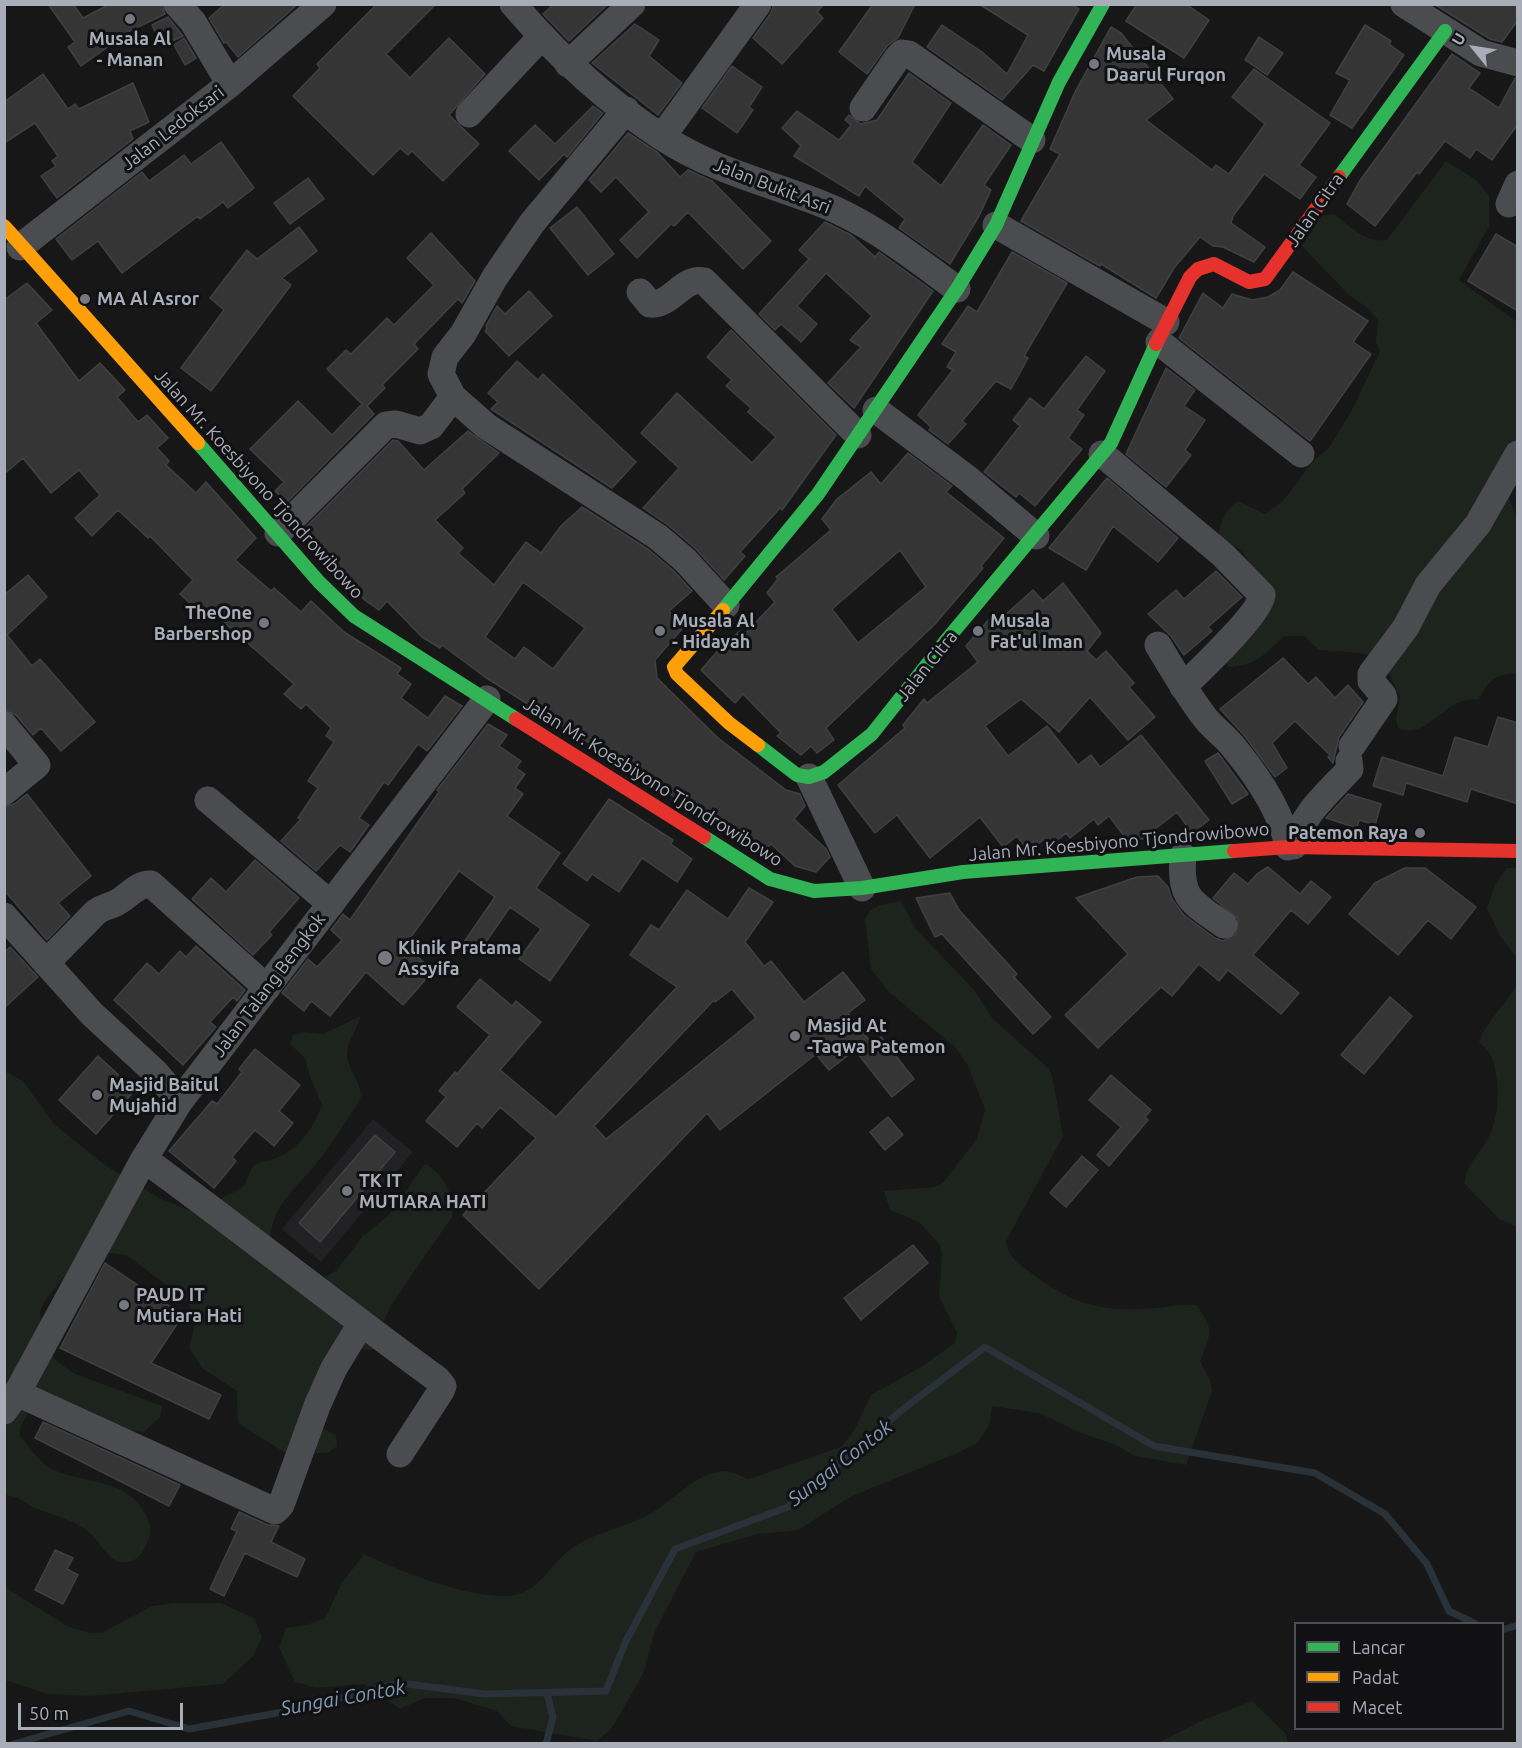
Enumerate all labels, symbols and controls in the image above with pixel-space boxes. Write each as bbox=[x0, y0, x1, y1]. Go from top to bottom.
marker: Musala Al - Manan bbox=[123, 12, 137, 26]
north arrow bbox=[1444, 18, 1504, 78]
place label: Musala Al - Manan bbox=[89, 28, 171, 70]
text: U bbox=[1448, 30, 1469, 48]
place label: Musala Daarul Furqon bbox=[1106, 43, 1226, 86]
marker: Musala Daarul Furqon bbox=[1087, 57, 1101, 71]
street label: Jalan Ledoksari bbox=[117, 81, 229, 175]
street label: Jalan Bukit Asri bbox=[710, 154, 834, 218]
street label: Jalan Citra bbox=[1282, 169, 1348, 251]
place label: MA Al Asror bbox=[97, 288, 199, 310]
marker: MA Al Asror bbox=[78, 292, 92, 306]
street label: Jalan Mr. Koesbiyono Tjondrowibowo bbox=[150, 365, 368, 603]
place label: TheOne Barbershop bbox=[154, 602, 252, 644]
place label: Musala Al - Hidayah bbox=[672, 610, 755, 652]
place label: Musala Fat'ul Iman bbox=[990, 610, 1083, 652]
marker: TheOne Barbershop bbox=[257, 616, 271, 630]
marker: Musala Al - Hidayah bbox=[653, 624, 667, 638]
marker: Musala Fat'ul Iman bbox=[971, 624, 985, 638]
street label: Jalan Citra bbox=[892, 626, 962, 706]
street label: Jalan Mr. Koesbiyono Tjondrowibowo bbox=[519, 693, 787, 871]
street label: Jalan Mr. Koesbiyono Tjondrowibowo bbox=[968, 818, 1270, 866]
place label: Patemon Raya bbox=[1288, 822, 1408, 844]
marker: Patemon Raya bbox=[1413, 826, 1427, 840]
street label: Jalan Talang Bengkok bbox=[208, 909, 330, 1061]
place label: Klinik Pratama Assyifa bbox=[398, 937, 521, 980]
marker: Klinik Pratama Assyifa bbox=[376, 949, 394, 967]
place label: Masjid At -Taqwa Patemon bbox=[807, 1015, 946, 1058]
marker: Masjid At -Taqwa Patemon bbox=[788, 1029, 802, 1043]
place label: Masjid Baitul Mujahid bbox=[109, 1074, 219, 1116]
marker: Masjid Baitul Mujahid bbox=[90, 1088, 104, 1102]
place label: TK IT MUTIARA HATI bbox=[359, 1170, 486, 1212]
marker: TK IT MUTIARA HATI bbox=[340, 1184, 354, 1198]
place label: PAUD IT Mutiara Hati bbox=[136, 1284, 242, 1326]
marker: PAUD IT Mutiara Hati bbox=[117, 1298, 131, 1312]
water label: Sungai Contok bbox=[783, 1415, 897, 1511]
legend bbox=[1294, 1622, 1504, 1730]
text: Lancar bbox=[1352, 1637, 1405, 1657]
text: Padat bbox=[1352, 1667, 1399, 1687]
water label: Sungai Contok bbox=[279, 1675, 407, 1721]
scale bar bbox=[21, 1691, 186, 1729]
text: Macet bbox=[1352, 1697, 1402, 1717]
text: 50 m bbox=[29, 1703, 69, 1723]

